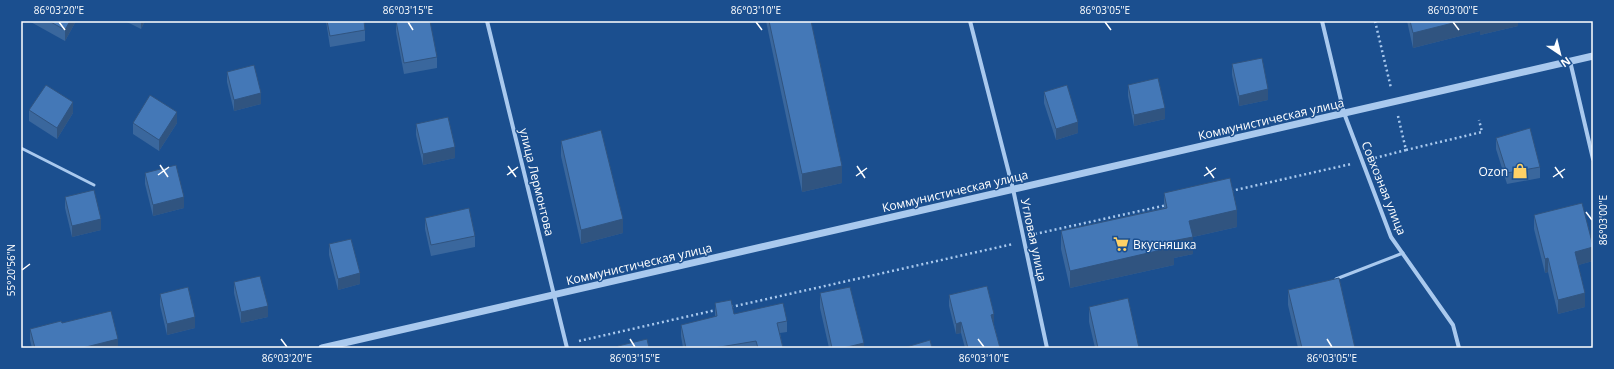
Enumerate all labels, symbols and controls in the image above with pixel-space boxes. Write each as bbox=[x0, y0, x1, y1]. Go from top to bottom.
text: 86°03'20"E bbox=[34, 3, 84, 17]
text: 86°03'15"E bbox=[383, 3, 433, 17]
text: 86°03'10"E bbox=[731, 3, 781, 17]
text: 86°03'05"E bbox=[1080, 3, 1130, 17]
text: 86°03'00"E bbox=[1428, 3, 1478, 17]
north arrow bbox=[1540, 34, 1580, 74]
text: N bbox=[1558, 54, 1574, 71]
street label: Коммунистическая улица bbox=[1196, 94, 1346, 144]
street label: улица Лермонтова bbox=[515, 126, 559, 238]
street label: Совхозная улица bbox=[1357, 139, 1411, 237]
shop icon: Ozon bbox=[1511, 162, 1529, 180]
place label: Ozon bbox=[1478, 163, 1508, 180]
street label: Коммунистическая улица bbox=[880, 166, 1030, 216]
text: 86°03'00"E bbox=[1596, 195, 1610, 245]
street label: Угловая улица bbox=[1017, 197, 1051, 283]
supermarket icon: Вкусняшка bbox=[1112, 235, 1130, 253]
place label: Вкусняшка bbox=[1133, 236, 1197, 253]
street label: Коммунистическая улица bbox=[564, 239, 714, 289]
text: 55°20'56"N bbox=[4, 244, 18, 296]
text: 86°03'20"E bbox=[262, 351, 312, 365]
text: 86°03'15"E bbox=[610, 351, 660, 365]
text: 86°03'10"E bbox=[959, 351, 1009, 365]
text: 86°03'05"E bbox=[1307, 351, 1357, 365]

